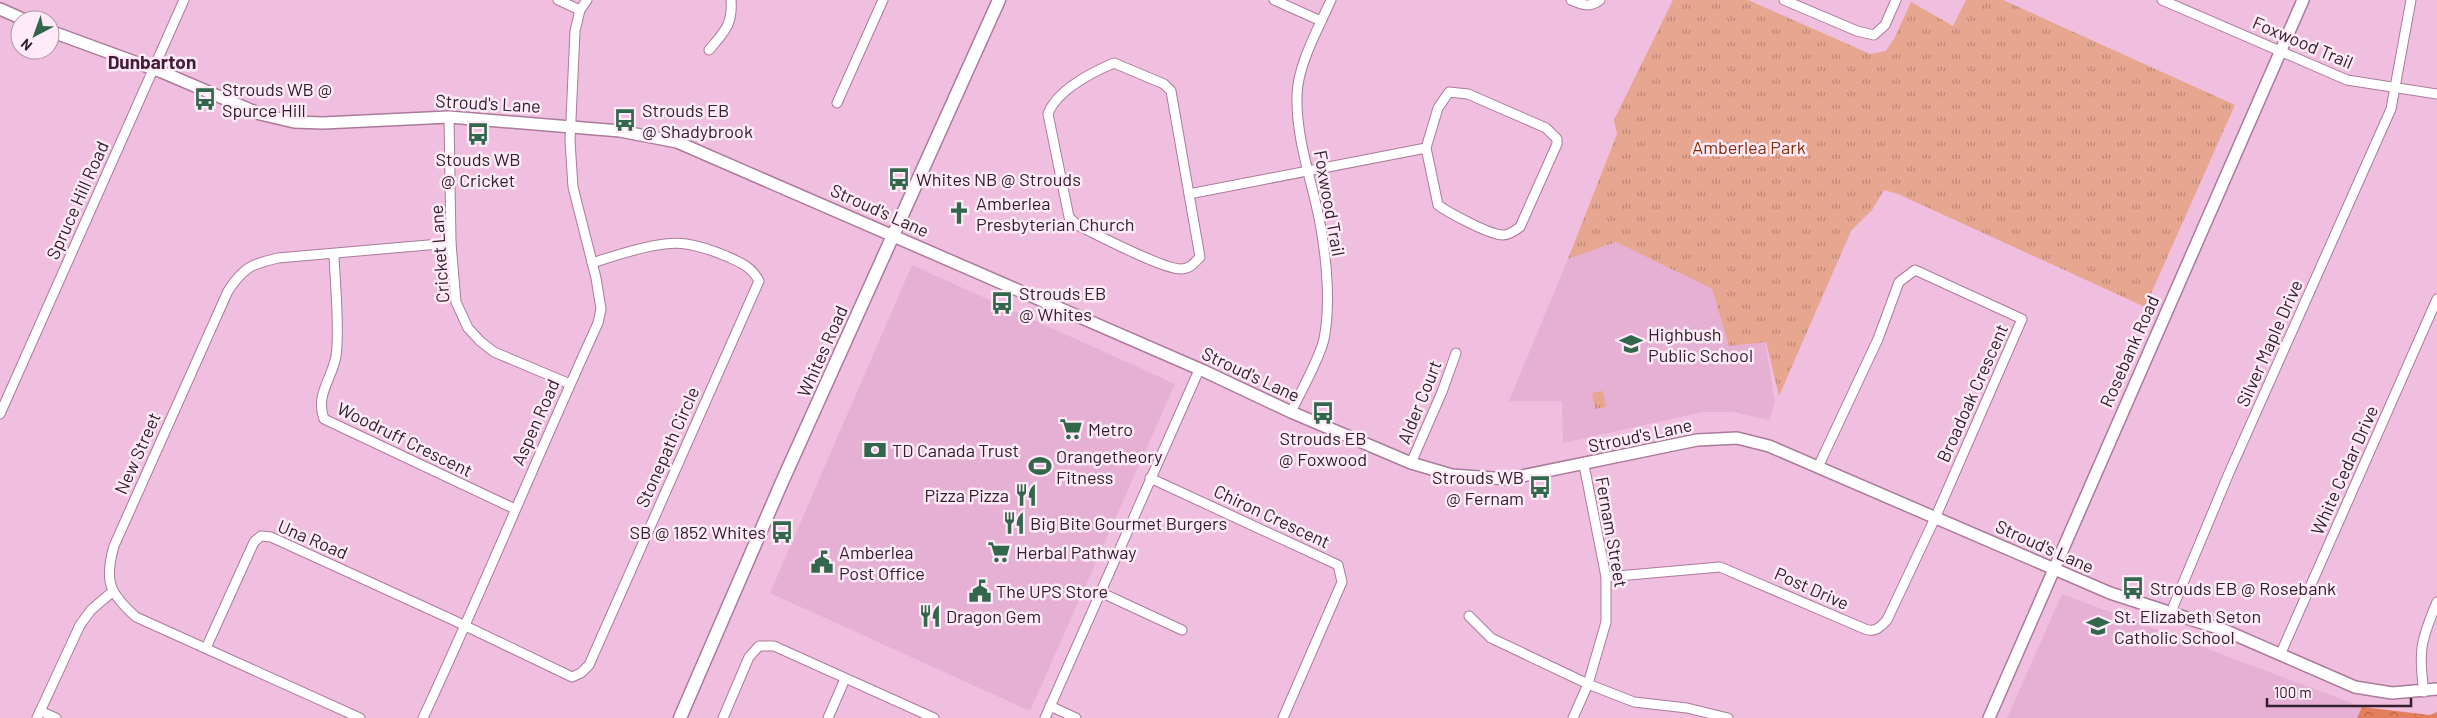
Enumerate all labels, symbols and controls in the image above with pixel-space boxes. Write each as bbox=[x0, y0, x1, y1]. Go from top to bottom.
north arrow bbox=[10, 10, 60, 60]
street label: Foxwood Trail bbox=[2249, 11, 2357, 73]
text: N bbox=[17, 36, 35, 55]
district label: Dunbarton bbox=[108, 50, 196, 73]
place label: Strouds WB @ Spurce Hill bbox=[222, 78, 332, 121]
bus stop icon: Strouds WB @ Spurce Hill bbox=[192, 86, 218, 112]
street label: Stroud's Lane bbox=[435, 89, 541, 117]
place label: Strouds EB @ Shadybrook bbox=[642, 99, 753, 142]
bus stop icon: Strouds EB @ Shadybrook bbox=[612, 107, 638, 133]
bus stop icon: Stouds WB @ Cricket bbox=[465, 121, 491, 147]
park label: Amberlea Park bbox=[1692, 136, 1806, 158]
street label: Spruce Hill Road bbox=[41, 137, 113, 263]
place label: Stouds WB @ Cricket bbox=[435, 148, 521, 191]
street label: Foxwood Trail bbox=[1310, 148, 1350, 258]
bus stop icon: Whites NB @ Strouds bbox=[886, 166, 912, 192]
place label: Whites NB @ Strouds bbox=[916, 168, 1081, 190]
street label: Stroud's Lane bbox=[827, 178, 933, 242]
place label: Amberlea Presbyterian Church bbox=[976, 192, 1135, 235]
church icon: Amberlea Presbyterian Church bbox=[946, 200, 972, 226]
street label: Cricket Lane bbox=[425, 204, 453, 304]
street label: Silver Maple Drive bbox=[2231, 276, 2307, 410]
place label: Strouds EB @ Whites bbox=[1019, 282, 1106, 325]
bus stop icon: Strouds EB @ Whites bbox=[989, 290, 1015, 316]
street label: Rosebank Road bbox=[2095, 292, 2163, 410]
street label: Whites Road bbox=[792, 302, 852, 400]
street label: Broadoak Crescent bbox=[1932, 321, 2012, 465]
place label: Highbush Public School bbox=[1648, 323, 1753, 366]
school or university icon: Highbush Public School bbox=[1618, 331, 1644, 357]
street label: Stroud's Lane bbox=[1199, 342, 1303, 406]
street label: Alder Court bbox=[1392, 357, 1446, 447]
street label: Aspen Road bbox=[506, 375, 564, 469]
street label: Stonepath Circle bbox=[631, 383, 703, 511]
street label: Woodruff Crescent bbox=[334, 397, 476, 481]
bus stop icon: Strouds EB @ Foxwood bbox=[1310, 400, 1336, 426]
street label: White Cedar Drive bbox=[2306, 402, 2382, 538]
street label: New Street bbox=[109, 409, 165, 497]
street label: Stroud's Lane bbox=[1586, 413, 1694, 457]
supermarket icon: Metro bbox=[1058, 416, 1084, 442]
place label: Metro bbox=[1088, 418, 1133, 440]
place label: Strouds EB @ Foxwood bbox=[1279, 427, 1367, 470]
bank icon: TD Canada Trust bbox=[862, 437, 888, 463]
place label: TD Canada Trust bbox=[892, 439, 1019, 461]
place label: Orangetheory Fitness bbox=[1056, 445, 1163, 488]
sports icon: Orangetheory Fitness bbox=[1027, 453, 1053, 479]
place label: Strouds WB @ Fernam bbox=[1432, 466, 1524, 509]
bus stop icon: Strouds WB @ Fernam bbox=[1527, 474, 1553, 500]
street label: Fernam Street bbox=[1591, 475, 1633, 589]
street label: Chiron Crescent bbox=[1211, 480, 1333, 552]
restaurant icon: Pizza Pizza bbox=[1013, 482, 1039, 508]
place label: Pizza Pizza bbox=[924, 484, 1009, 506]
restaurant icon: Big Bite Gourmet Burgers bbox=[1001, 510, 1027, 536]
place label: Big Bite Gourmet Burgers bbox=[1030, 512, 1227, 534]
street label: Una Road bbox=[275, 514, 351, 564]
street label: Stroud's Lane bbox=[1992, 514, 2098, 578]
bus stop icon: SB @ 1852 Whites bbox=[769, 519, 795, 545]
place label: SB @ 1852 Whites bbox=[629, 521, 766, 543]
supermarket icon: Herbal Pathway bbox=[986, 539, 1012, 565]
place label: Amberlea Post Office bbox=[839, 541, 925, 584]
place label: Herbal Pathway bbox=[1016, 541, 1137, 563]
public building icon: Amberlea Post Office bbox=[809, 549, 835, 575]
street label: Post Drive bbox=[1771, 562, 1853, 614]
bus stop icon: Strouds EB @ Rosebank bbox=[2120, 575, 2146, 601]
place label: Strouds EB @ Rosebank bbox=[2150, 577, 2336, 599]
public building icon: The UPS Store bbox=[967, 578, 993, 604]
place label: The UPS Store bbox=[996, 580, 1108, 602]
restaurant icon: Dragon Gem bbox=[917, 603, 943, 629]
place label: Dragon Gem bbox=[946, 605, 1041, 627]
place label: St. Elizabeth Seton Catholic School bbox=[2114, 605, 2261, 648]
school or university icon: St. Elizabeth Seton Catholic School bbox=[2085, 613, 2111, 639]
scale bar bbox=[2267, 676, 2411, 708]
text: 100 m bbox=[2274, 683, 2312, 701]

